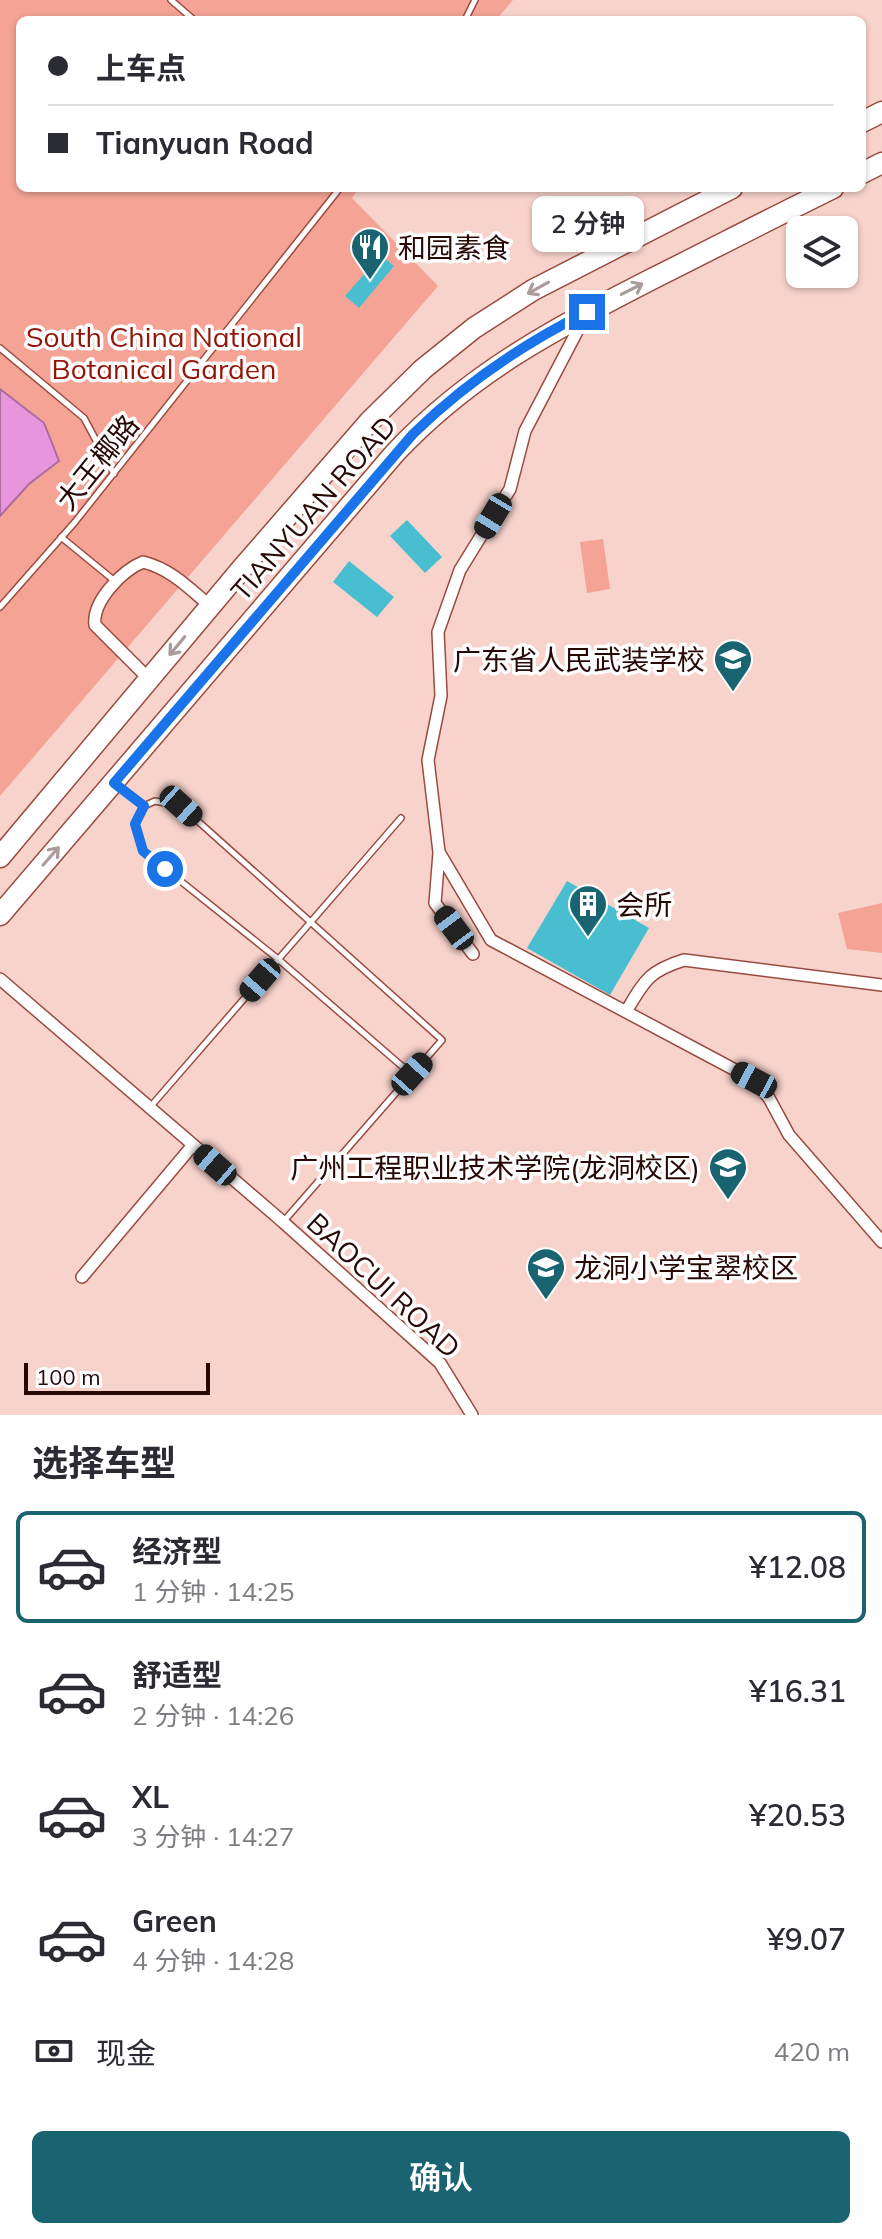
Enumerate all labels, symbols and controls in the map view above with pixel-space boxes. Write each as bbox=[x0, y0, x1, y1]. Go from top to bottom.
text: 上车点 bbox=[96, 49, 186, 87]
text: Tianyuan Road bbox=[96, 124, 314, 162]
callout: 2 分钟 bbox=[531, 196, 643, 252]
text: 2 分钟 bbox=[551, 207, 625, 240]
map controls bbox=[786, 216, 858, 288]
button: layers bbox=[786, 216, 858, 288]
restaurant icon: 和园素食 bbox=[349, 226, 391, 281]
place label: 和园素食 bbox=[398, 230, 510, 265]
one-way arrow bbox=[527, 280, 551, 296]
one-way arrow bbox=[619, 281, 643, 297]
route end bbox=[569, 294, 605, 330]
park label: South China National Botanical Garden bbox=[26, 319, 302, 386]
street label: 大王椰路 bbox=[48, 407, 146, 517]
street label: TIANYUAN ROAD bbox=[223, 408, 403, 608]
car bbox=[470, 489, 516, 543]
one-way arrow bbox=[168, 635, 186, 655]
school or university icon: 广东省人民武装学校 bbox=[712, 638, 754, 693]
place label: 广东省人民武装学校 bbox=[453, 642, 705, 677]
car bbox=[155, 781, 207, 831]
one-way arrow bbox=[42, 847, 60, 867]
route start bbox=[147, 851, 183, 887]
building icon: 会所 bbox=[567, 883, 609, 938]
place label: 会所 bbox=[616, 887, 672, 922]
car bbox=[430, 902, 478, 954]
car bbox=[235, 954, 285, 1006]
car bbox=[387, 1048, 437, 1100]
car bbox=[727, 1058, 781, 1102]
car bbox=[189, 1140, 241, 1190]
school or university icon: 广州工程职业技术学院(龙洞校区) bbox=[707, 1146, 749, 1201]
place label: 广州工程职业技术学院(龙洞校区) bbox=[290, 1150, 700, 1185]
street label: BAOCUI ROAD bbox=[300, 1205, 468, 1365]
school or university icon: 龙洞小学宝翠校区 bbox=[525, 1246, 567, 1301]
place label: 龙洞小学宝翠校区 bbox=[574, 1250, 798, 1285]
scale bar bbox=[24, 1359, 210, 1395]
text: 100 m bbox=[36, 1363, 101, 1391]
text: 选择车型 bbox=[32, 1440, 176, 1485]
icon: car bbox=[36, 1531, 108, 1603]
text: 经济型 bbox=[132, 1532, 222, 1570]
text: ¥12.08 bbox=[749, 1548, 846, 1586]
text: 1 分钟 · 14:25 bbox=[132, 1575, 294, 1608]
icon: car bbox=[36, 1655, 108, 1727]
text: 舒适型 bbox=[132, 1656, 222, 1694]
text: ¥16.31 bbox=[749, 1672, 846, 1710]
text: 2 分钟 · 14:26 bbox=[132, 1699, 294, 1732]
text: XL bbox=[132, 1778, 169, 1816]
icon: car bbox=[36, 1779, 108, 1851]
text: ¥20.53 bbox=[749, 1796, 846, 1834]
text: 3 分钟 · 14:27 bbox=[132, 1820, 294, 1853]
text: Green bbox=[132, 1902, 217, 1940]
icon: car bbox=[36, 1903, 108, 1975]
text: ¥9.07 bbox=[767, 1920, 846, 1958]
text: 4 分钟 · 14:28 bbox=[132, 1944, 294, 1977]
icon: cash bbox=[32, 2029, 76, 2073]
text: 现金 bbox=[96, 2034, 156, 2072]
text: 420 m bbox=[774, 2035, 850, 2068]
button: 确认 bbox=[32, 2131, 850, 2223]

